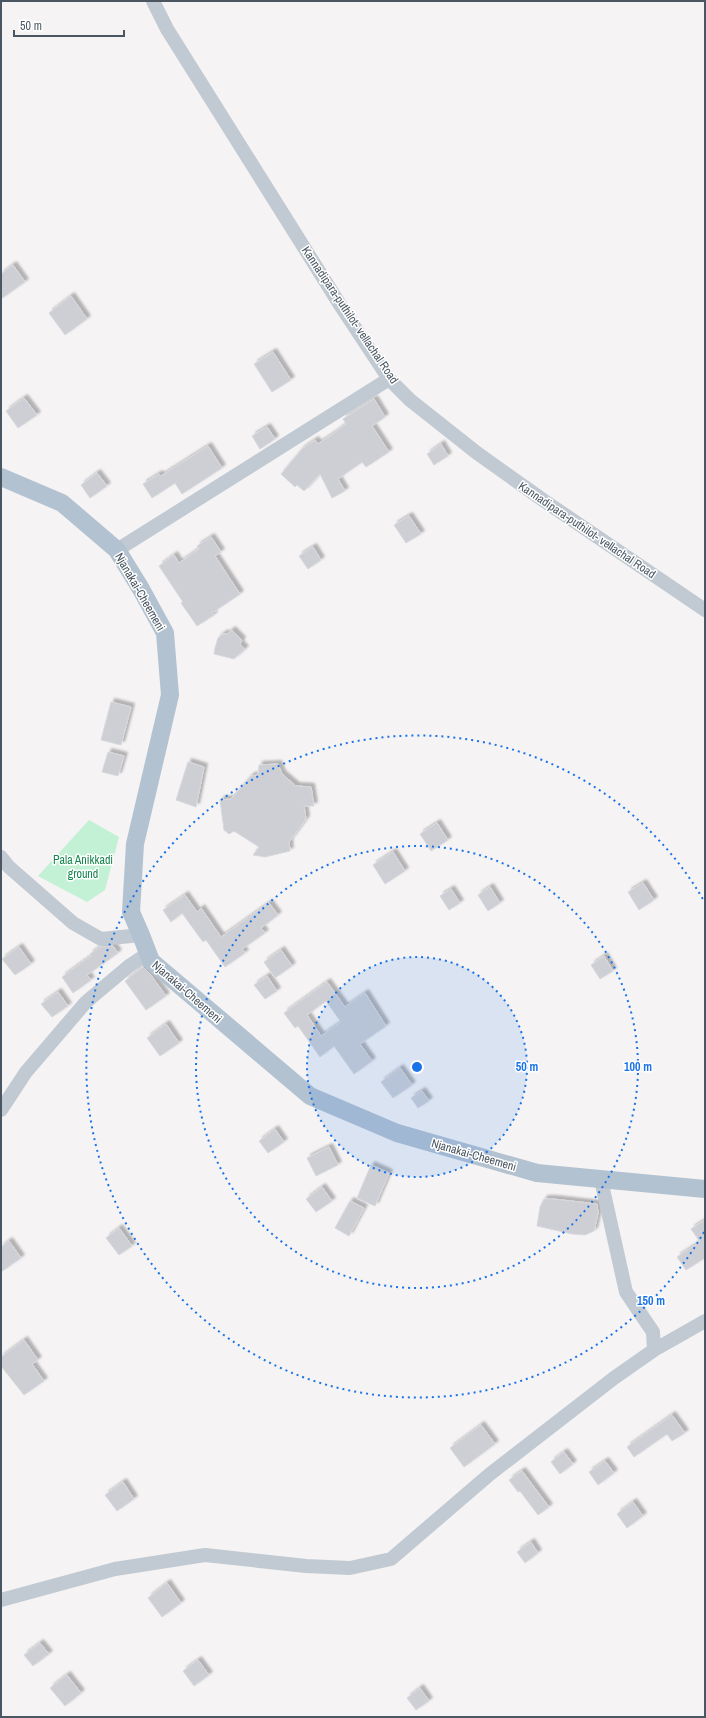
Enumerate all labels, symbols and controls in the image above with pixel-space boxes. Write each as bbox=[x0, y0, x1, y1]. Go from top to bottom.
scale bar bbox=[14, 12, 124, 38]
text: 50 m bbox=[20, 18, 42, 34]
street label: Kannadipara-puthilot- vellachal Road bbox=[298, 243, 402, 387]
street label: Kannadipara-puthilot- vellachal Road bbox=[515, 478, 659, 582]
street label: Njanakai-Cheemeni bbox=[111, 550, 169, 634]
park label: Pala Anikkadi ground bbox=[53, 852, 113, 882]
street label: Njanakai-Cheemeni bbox=[149, 957, 225, 1027]
text: 50 m bbox=[516, 1059, 538, 1075]
text: 100 m bbox=[624, 1059, 652, 1075]
centre of rings bbox=[410, 1060, 424, 1074]
street label: Njanakai-Cheemeni bbox=[430, 1135, 518, 1175]
text: 150 m bbox=[637, 1293, 665, 1309]

